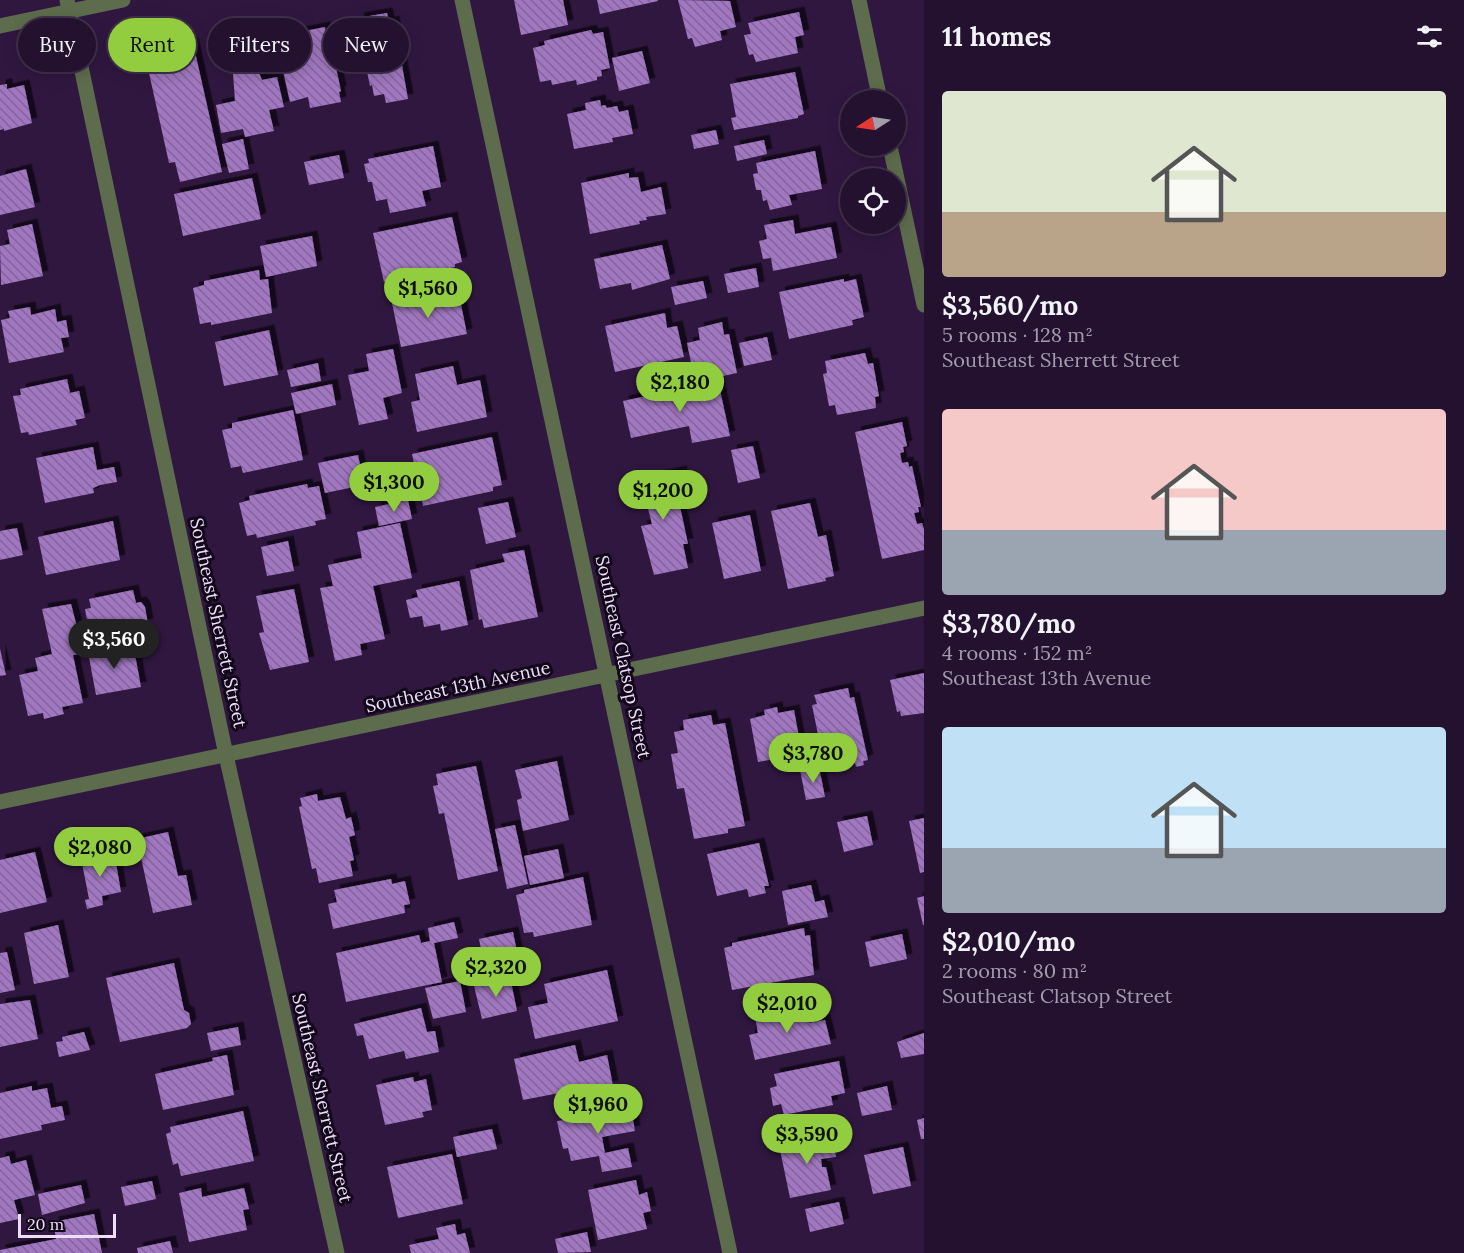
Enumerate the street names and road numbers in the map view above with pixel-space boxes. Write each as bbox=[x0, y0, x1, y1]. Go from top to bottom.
street label: Southeast Sherrett Street bbox=[185, 516, 252, 730]
street label: Southeast Clatsop Street bbox=[591, 553, 656, 761]
street label: Southeast 13th Avenue bbox=[363, 656, 553, 717]
street label: Southeast Sherrett Street bbox=[287, 991, 358, 1205]

